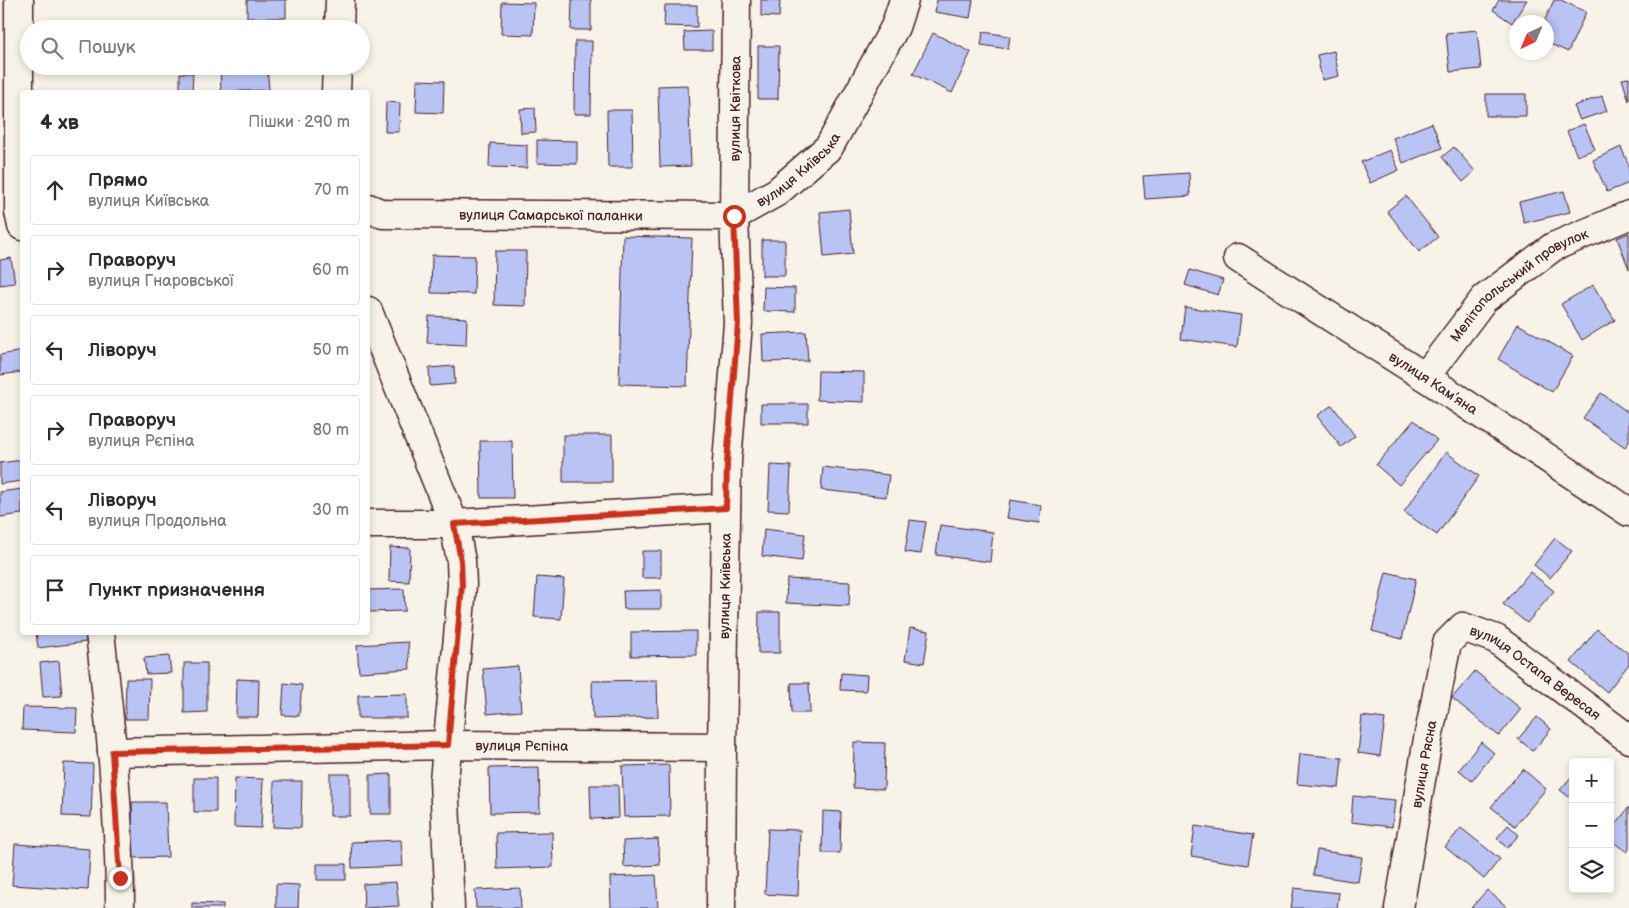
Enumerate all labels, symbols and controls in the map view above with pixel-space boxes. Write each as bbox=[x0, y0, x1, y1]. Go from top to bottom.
north arrow bbox=[1509, 15, 1554, 60]
search box bbox=[20, 20, 370, 75]
icon: search bbox=[38, 34, 66, 62]
text: Пошук bbox=[78, 36, 136, 59]
street label: вулиця Квіткова bbox=[726, 55, 744, 162]
text: 4 хв bbox=[40, 110, 79, 135]
text: Пішки · 290 m bbox=[248, 113, 350, 132]
street label: вулиця Київська bbox=[753, 129, 844, 210]
text: Прямо bbox=[88, 169, 148, 192]
icon: ahead bbox=[41, 176, 69, 204]
text: 70 m bbox=[314, 181, 349, 200]
text: вулиця Київська bbox=[88, 192, 209, 211]
route start bbox=[723, 205, 746, 228]
street label: вулиця Самарської паланки bbox=[459, 206, 643, 224]
street label: Мелітопольський провулок bbox=[1446, 224, 1591, 345]
text: Праворуч bbox=[88, 249, 176, 272]
icon: right bbox=[41, 256, 69, 284]
text: 60 m bbox=[312, 261, 349, 280]
text: вулиця Гнаровської bbox=[88, 272, 234, 291]
icon: left bbox=[41, 336, 69, 364]
text: Ліворуч bbox=[88, 339, 157, 362]
text: 50 m bbox=[313, 341, 349, 360]
street label: вулиця Кам’яна bbox=[1386, 348, 1482, 418]
text: Праворуч bbox=[88, 409, 176, 432]
icon: right bbox=[41, 416, 69, 444]
text: 80 m bbox=[313, 421, 349, 440]
text: вулиця Рєпіна bbox=[88, 432, 195, 451]
text: Ліворуч bbox=[88, 489, 157, 512]
icon: left bbox=[41, 496, 69, 524]
text: 30 m bbox=[312, 501, 349, 520]
text: вулиця Продольна bbox=[88, 512, 227, 531]
street label: вулиця Київська bbox=[715, 532, 734, 639]
icon: arrive bbox=[41, 576, 69, 604]
text: Пункт призначення bbox=[88, 579, 265, 602]
street label: вулиця Остапа Вересая bbox=[1467, 622, 1604, 724]
street label: вулиця Рясна bbox=[1408, 718, 1440, 809]
street label: вулиця Рєпіна bbox=[475, 737, 569, 754]
map controls bbox=[1569, 758, 1614, 893]
button: + bbox=[1569, 758, 1614, 803]
button: − bbox=[1569, 803, 1614, 848]
button: layers bbox=[1569, 848, 1614, 893]
route end bbox=[109, 867, 132, 890]

